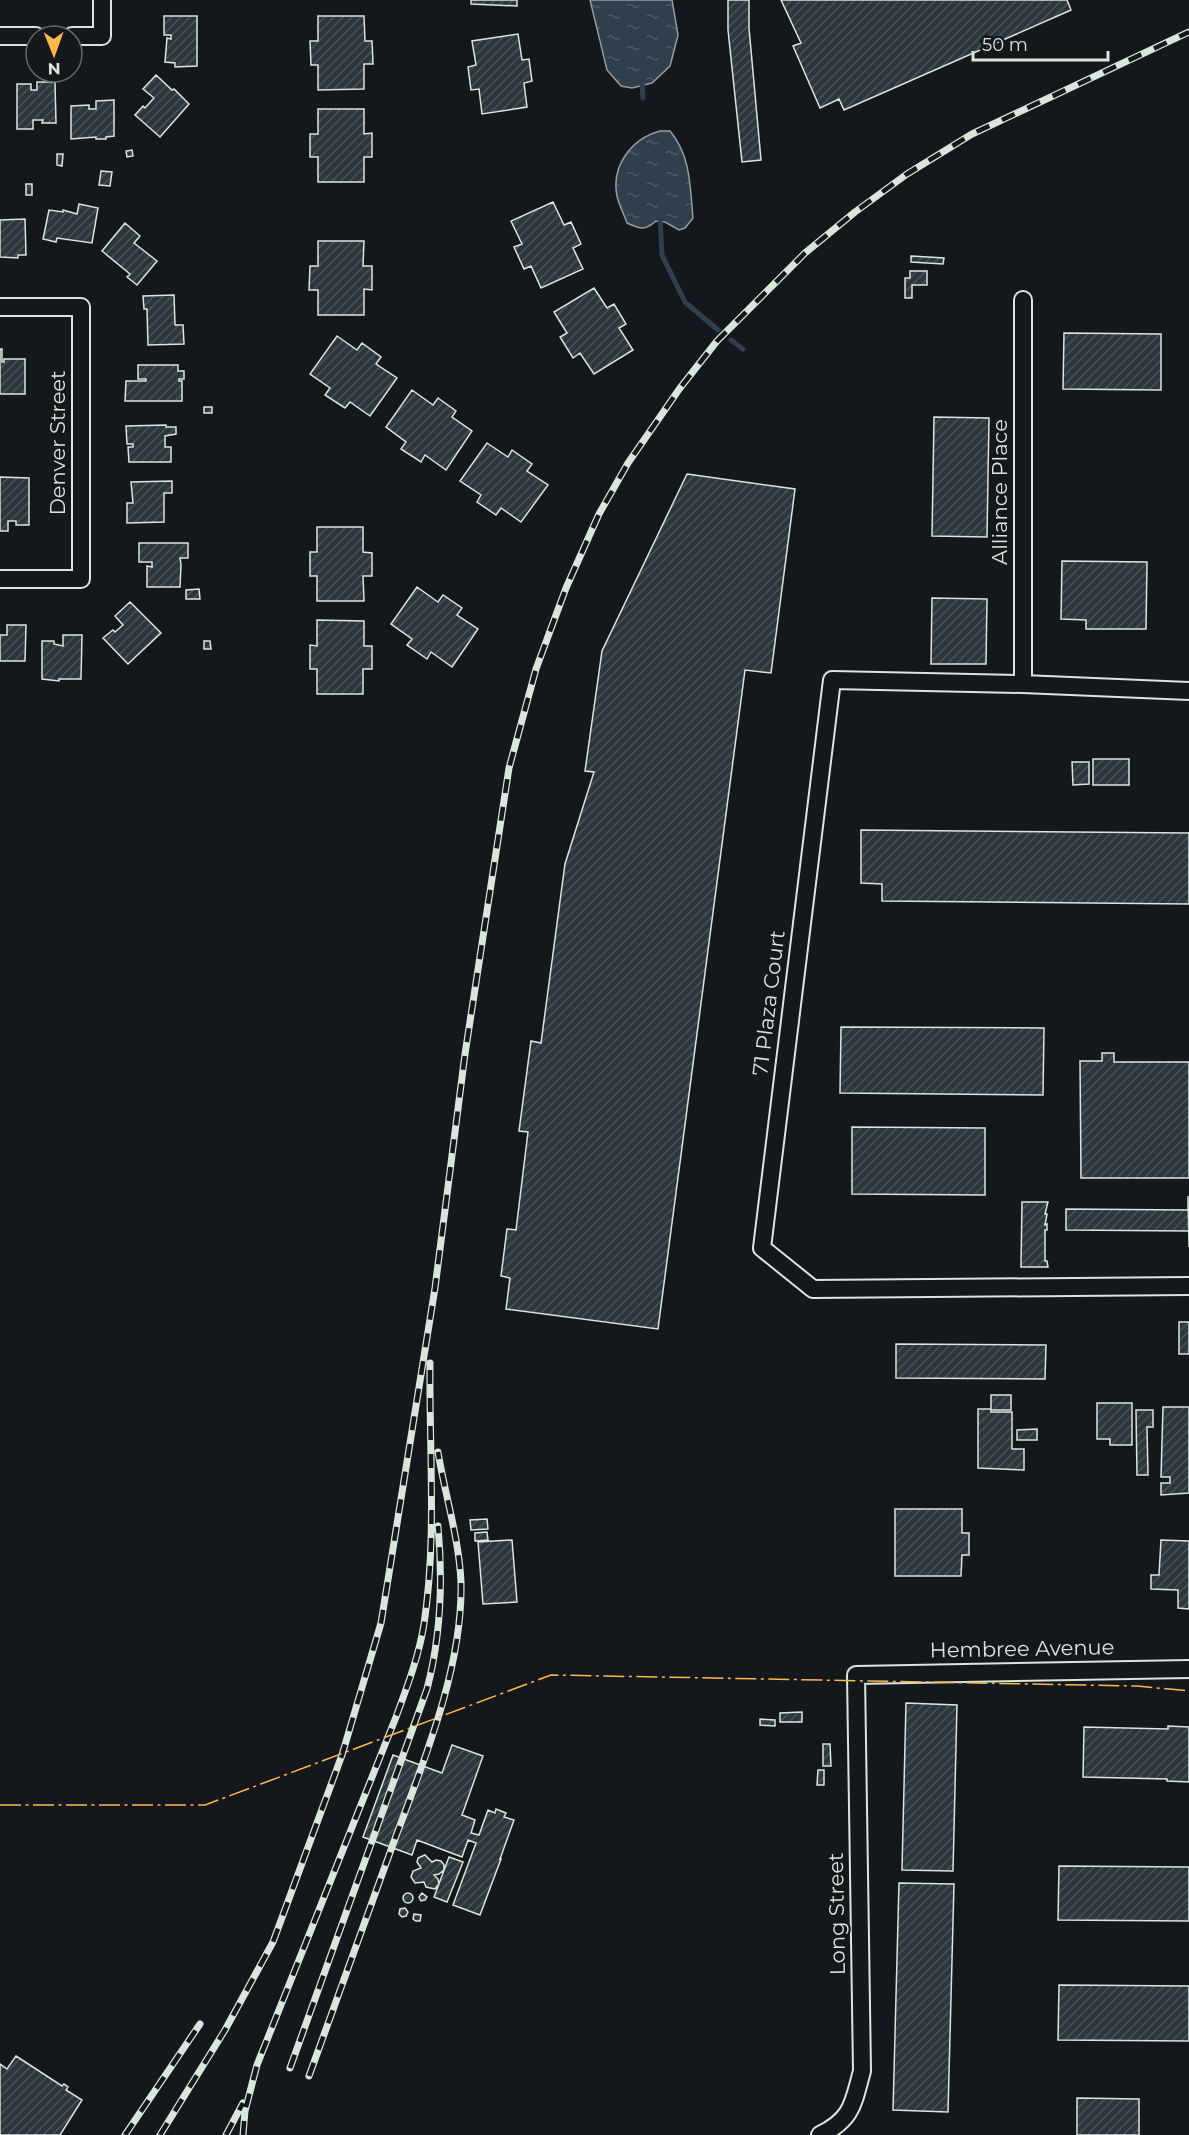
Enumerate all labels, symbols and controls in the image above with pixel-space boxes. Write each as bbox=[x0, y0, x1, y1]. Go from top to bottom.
north arrow bbox=[24, 24, 84, 84]
scale bar bbox=[973, 24, 1108, 62]
text: 50 m bbox=[982, 34, 1028, 56]
text: N bbox=[48, 59, 61, 78]
street label: Denver Street bbox=[45, 370, 70, 516]
street label: Alliance Place bbox=[987, 419, 1012, 565]
street label: 71 Plaza Court bbox=[747, 929, 790, 1077]
street label: Hembree Avenue bbox=[930, 1634, 1114, 1663]
street label: Long Street bbox=[823, 1852, 850, 1976]

